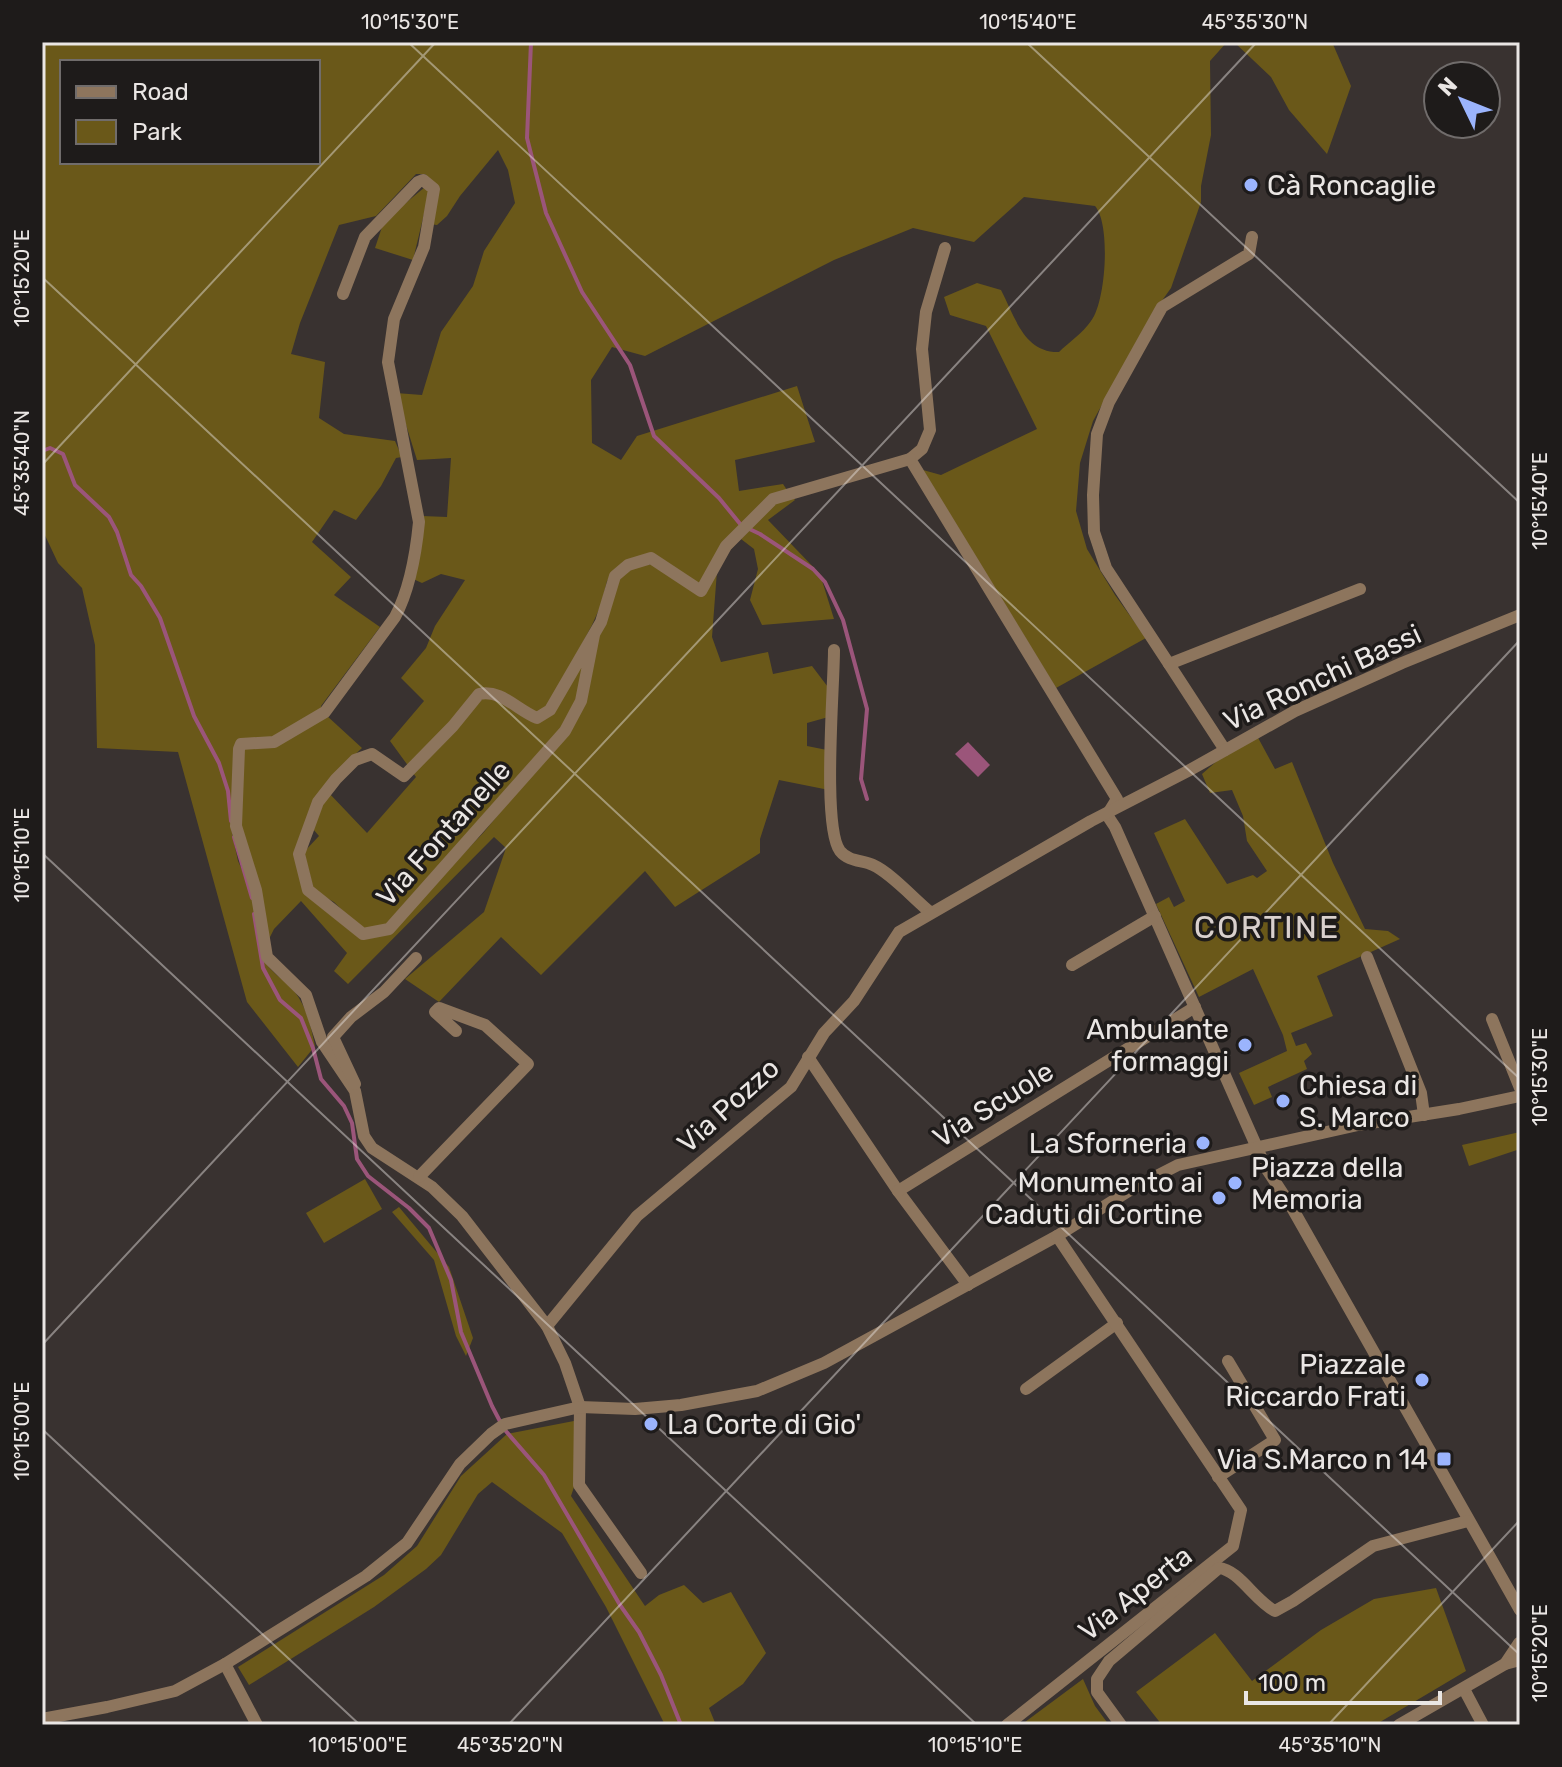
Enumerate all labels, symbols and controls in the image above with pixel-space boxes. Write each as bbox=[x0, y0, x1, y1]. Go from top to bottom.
text: 10°15'30"E bbox=[361, 10, 459, 34]
text: 10°15'40"E bbox=[979, 10, 1077, 34]
text: 45°35'30"N bbox=[1202, 10, 1308, 34]
legend bbox=[60, 60, 320, 164]
north arrow bbox=[1422, 60, 1502, 140]
text: N bbox=[1432, 72, 1463, 102]
text: Road bbox=[132, 78, 189, 106]
text: Park bbox=[132, 118, 183, 146]
place label: Cà Roncaglie bbox=[1267, 169, 1436, 202]
marker: Cà Roncaglie bbox=[1242, 176, 1260, 194]
text: 10°15'20"E bbox=[10, 229, 34, 327]
text: 45°35'40"N bbox=[10, 410, 34, 516]
text: 10°15'40"E bbox=[1528, 452, 1552, 550]
street label: Via Ronchi Bassi bbox=[1218, 617, 1426, 738]
street label: Via Fontanelle bbox=[369, 754, 517, 913]
text: 10°15'10"E bbox=[10, 808, 34, 902]
district label: CORTINE bbox=[1194, 908, 1340, 946]
place label: Ambulante formaggi bbox=[1086, 1013, 1229, 1078]
text: 10°15'30"E bbox=[1528, 1028, 1552, 1126]
marker: Ambulante formaggi bbox=[1236, 1036, 1254, 1054]
street label: Via Pozzo bbox=[671, 1051, 786, 1160]
street label: Via Scuole bbox=[927, 1054, 1060, 1154]
place label: Chiesa di S. Marco bbox=[1299, 1069, 1417, 1134]
marker: Chiesa di S. Marco bbox=[1274, 1092, 1292, 1110]
place label: La Sforneria bbox=[1029, 1127, 1187, 1160]
marker: La Sforneria bbox=[1194, 1134, 1212, 1152]
place label: Piazza della Memoria bbox=[1251, 1151, 1403, 1216]
place label: Monumento ai Caduti di Cortine bbox=[985, 1166, 1203, 1231]
marker: Piazza della Memoria bbox=[1226, 1174, 1244, 1192]
marker: Monumento ai Caduti di Cortine bbox=[1210, 1189, 1228, 1207]
place label: Piazzale Riccardo Frati bbox=[1225, 1348, 1406, 1413]
marker: Piazzale Riccardo Frati bbox=[1413, 1371, 1431, 1389]
text: 10°15'00"E bbox=[10, 1382, 34, 1480]
place label: La Corte di Gio' bbox=[667, 1408, 861, 1441]
marker: La Corte di Gio' bbox=[642, 1415, 660, 1433]
place label: Via S.Marco n 14 bbox=[1217, 1443, 1428, 1476]
marker: Via S.Marco n 14 bbox=[1435, 1450, 1453, 1468]
street label: Via Aperta bbox=[1072, 1539, 1199, 1648]
text: 10°15'20"E bbox=[1528, 1604, 1552, 1702]
scale bar bbox=[1246, 1655, 1440, 1705]
text: 100 m bbox=[1258, 1669, 1326, 1697]
text: 10°15'00"E bbox=[309, 1733, 407, 1757]
text: 45°35'20"N bbox=[457, 1733, 563, 1757]
text: 10°15'10"E bbox=[928, 1733, 1022, 1757]
text: 45°35'10"N bbox=[1279, 1733, 1381, 1757]

